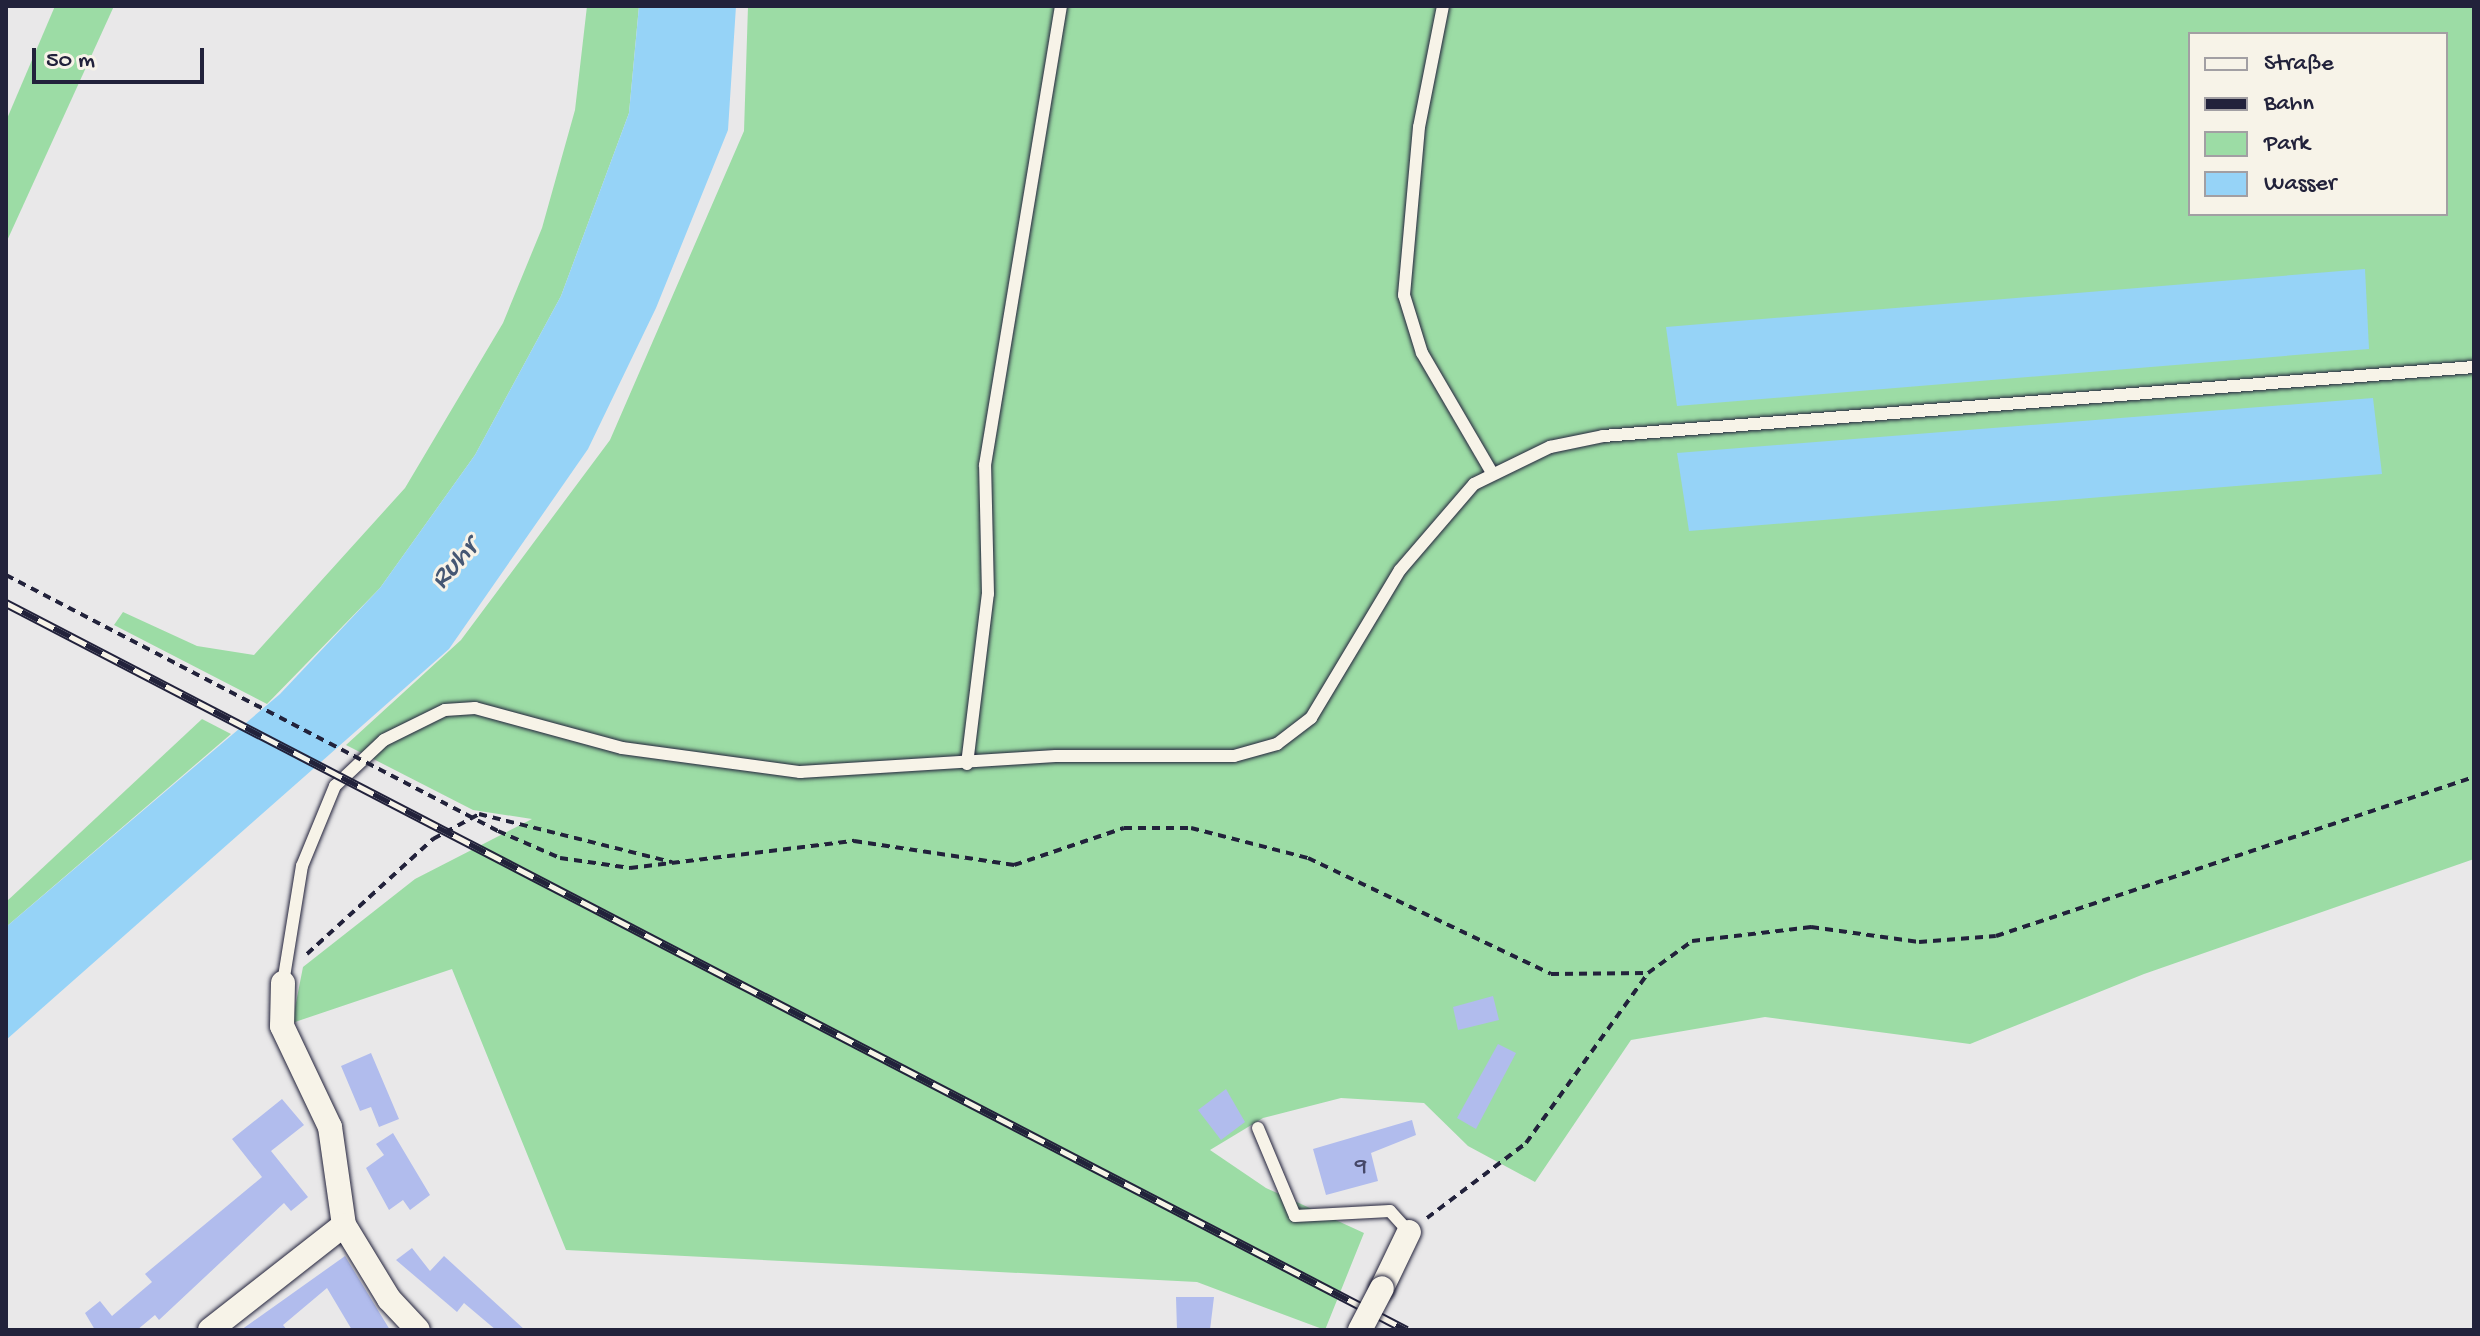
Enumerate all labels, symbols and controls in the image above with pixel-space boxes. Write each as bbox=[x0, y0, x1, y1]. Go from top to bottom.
scale bar bbox=[36, 32, 208, 82]
legend bbox=[2188, 32, 2448, 216]
text: 50 m bbox=[46, 47, 95, 76]
text: Straße bbox=[2264, 50, 2334, 79]
text: Bahn bbox=[2264, 90, 2314, 119]
text: Park bbox=[2264, 130, 2310, 159]
text: Wasser bbox=[2264, 170, 2336, 199]
water label: Ruhr bbox=[424, 532, 488, 598]
house number: 9 bbox=[1355, 1153, 1367, 1181]

